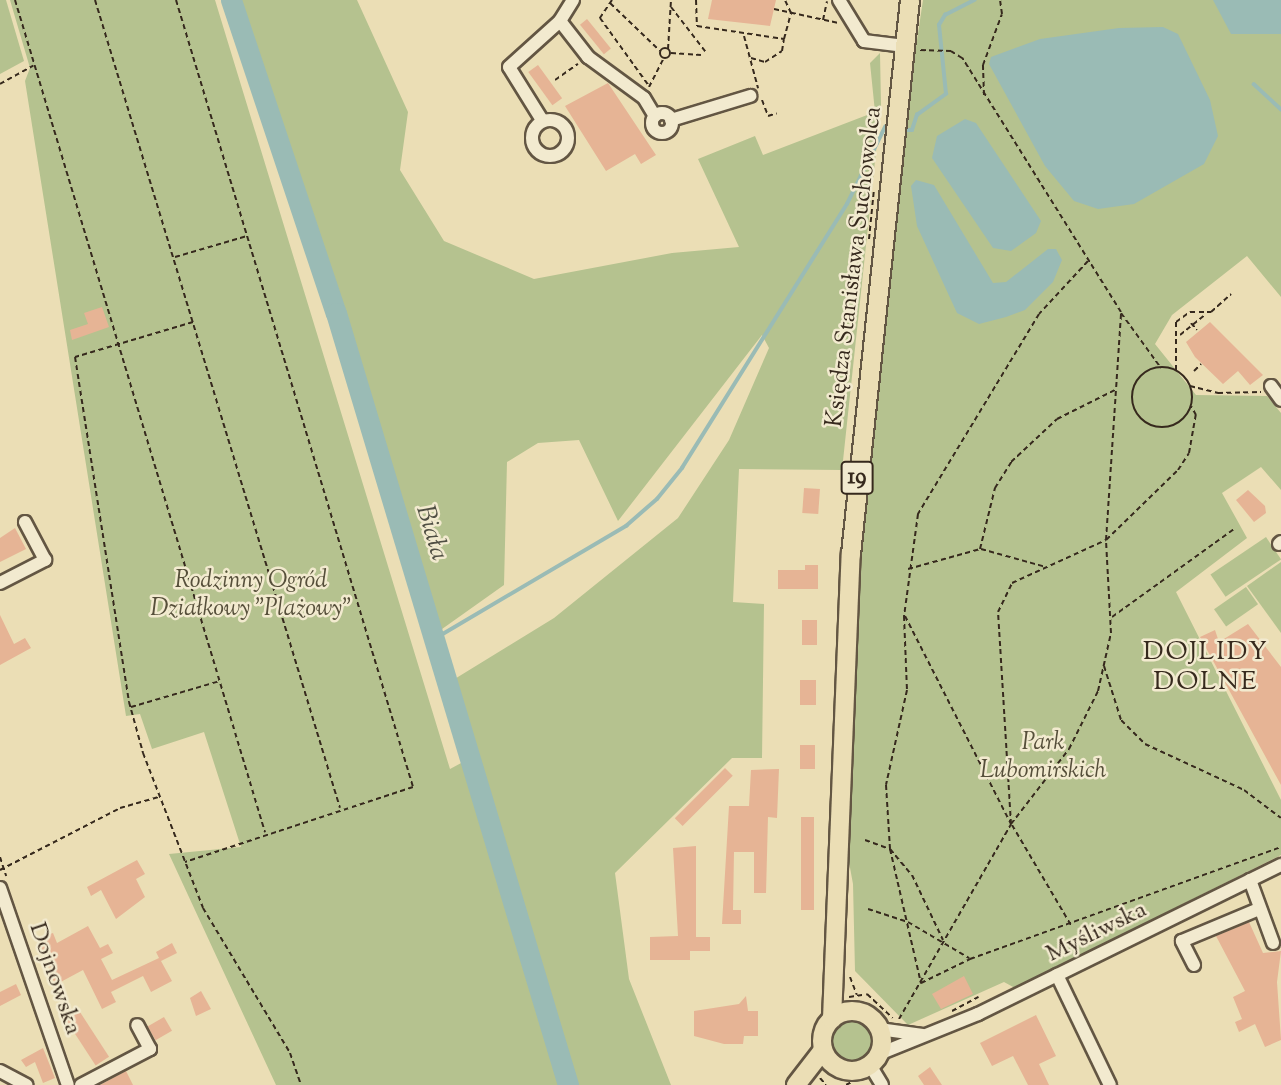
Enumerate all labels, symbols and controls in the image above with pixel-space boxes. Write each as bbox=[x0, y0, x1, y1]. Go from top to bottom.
street label: Księdza Stanisława Suchowolca bbox=[821, 105, 889, 429]
road number: 19 bbox=[840, 458, 874, 498]
water label: Biała bbox=[408, 502, 454, 564]
park label: Rodzinny Ogród Działkowy "Plażowy" bbox=[150, 568, 352, 624]
district label: DOJLIDY DOLNE bbox=[1144, 637, 1268, 698]
park label: Park Lubomirskich bbox=[980, 730, 1106, 786]
street label: Myśliwska bbox=[1042, 896, 1152, 970]
street label: Dojnowska bbox=[21, 919, 87, 1039]

